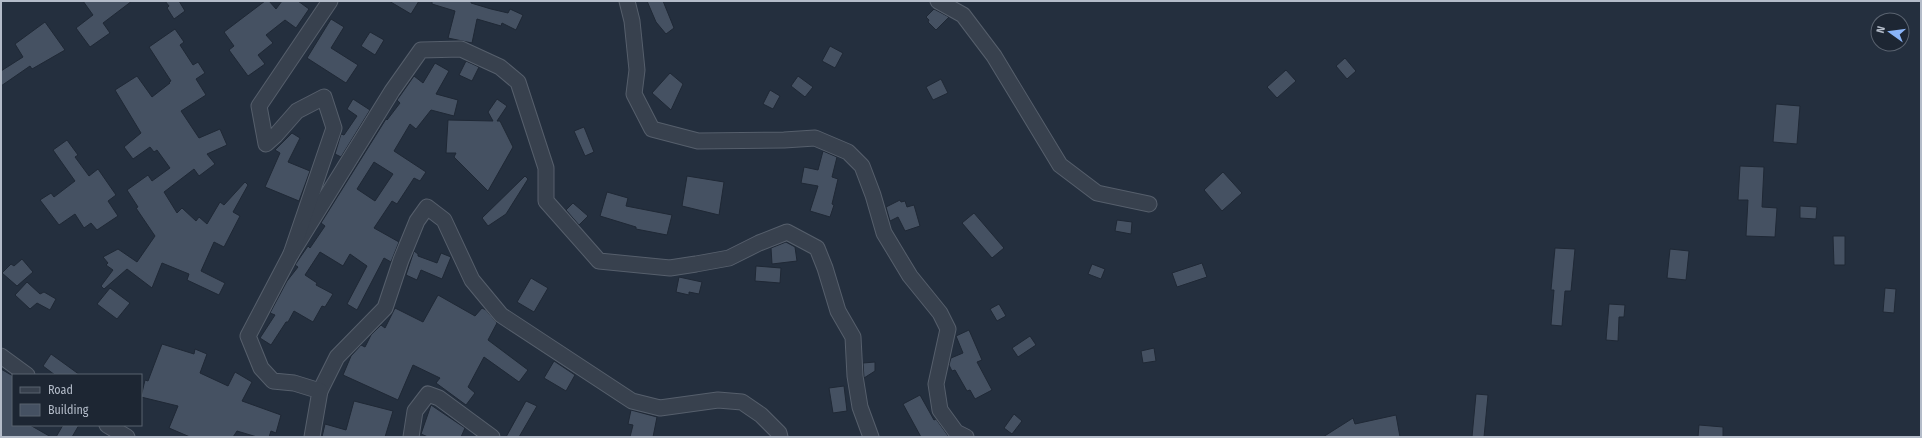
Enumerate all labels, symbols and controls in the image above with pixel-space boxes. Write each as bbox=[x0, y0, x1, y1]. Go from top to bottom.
north arrow bbox=[1870, 12, 1910, 52]
text: N bbox=[1874, 25, 1888, 34]
legend bbox=[12, 374, 142, 426]
text: Road bbox=[48, 383, 73, 397]
text: Building bbox=[48, 403, 89, 417]

